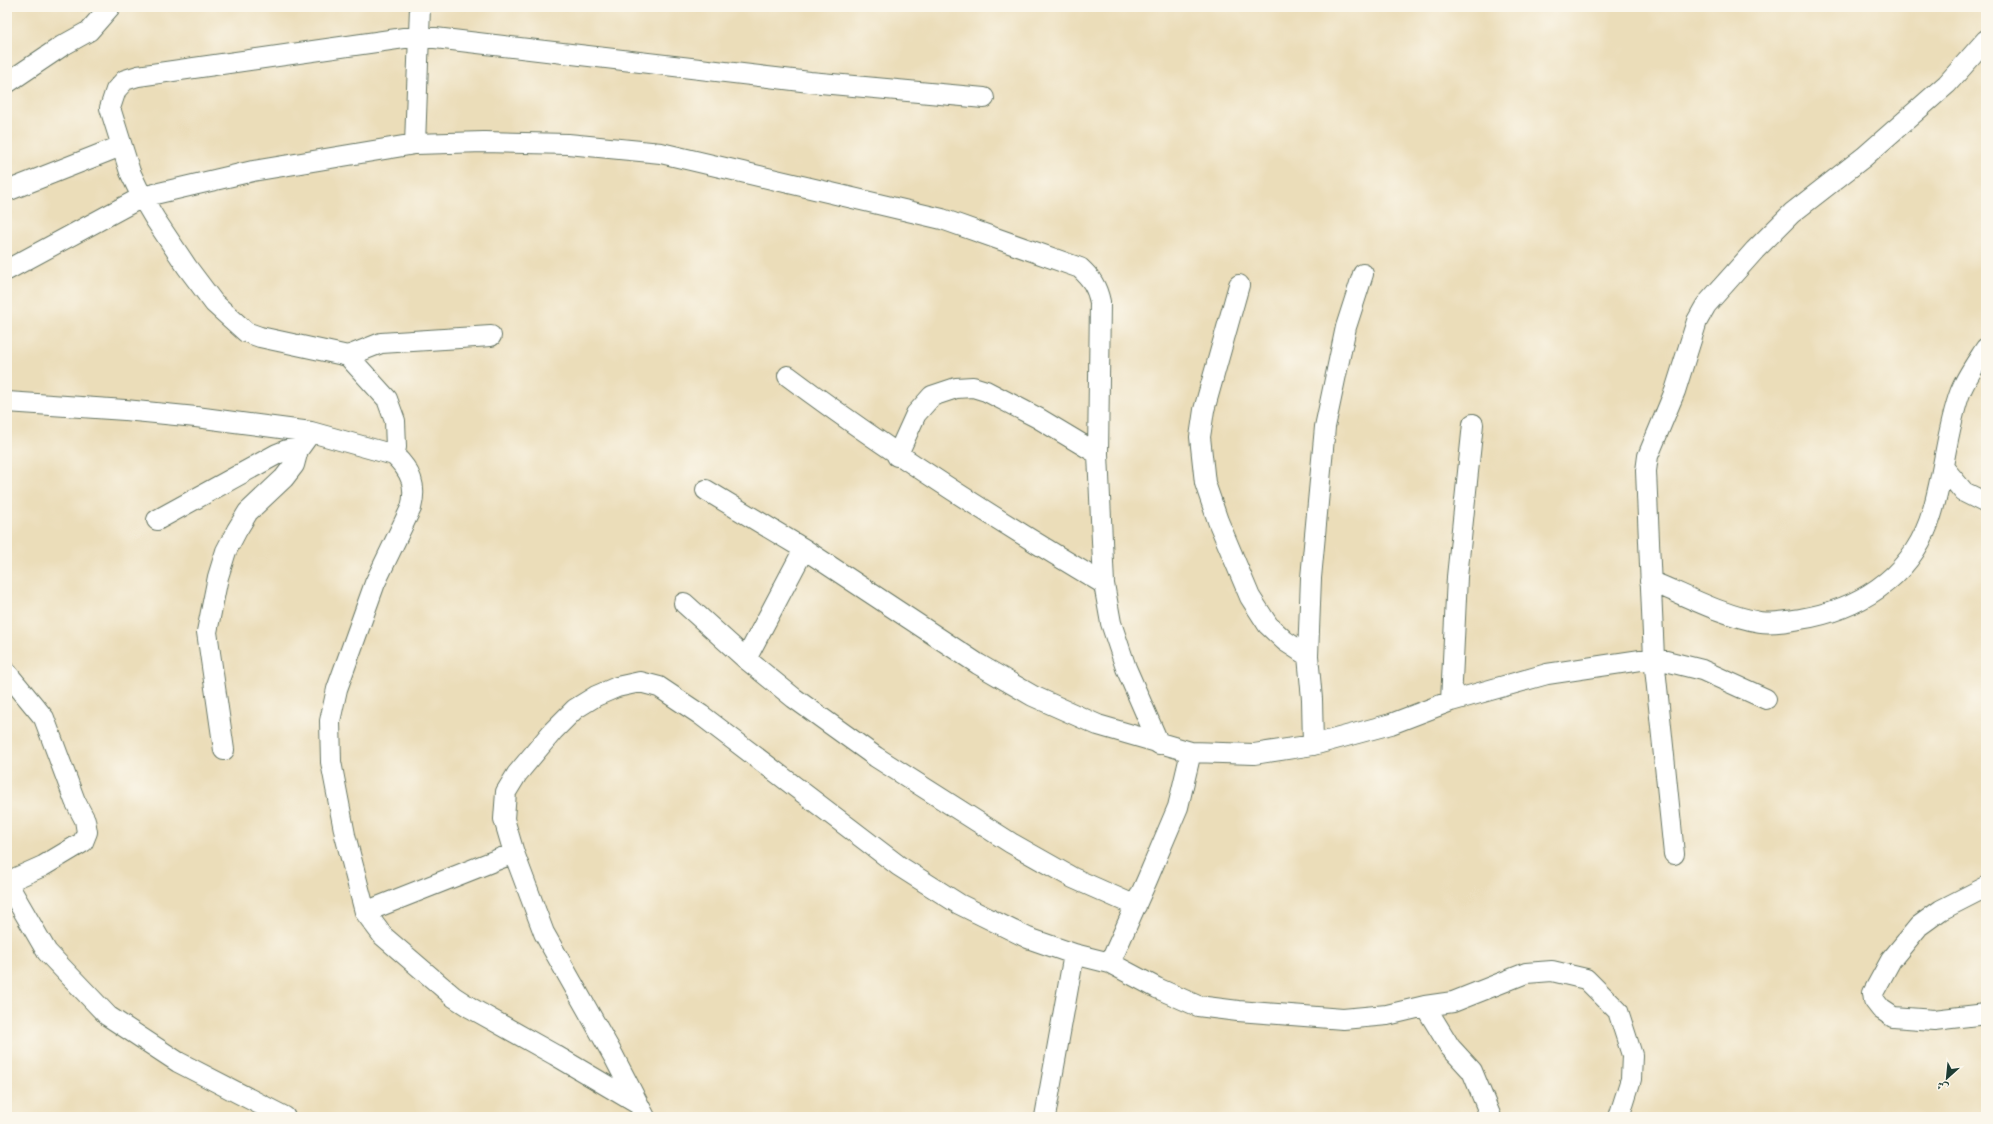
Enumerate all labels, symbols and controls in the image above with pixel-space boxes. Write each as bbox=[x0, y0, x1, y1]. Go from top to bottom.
north arrow bbox=[1927, 1058, 1967, 1098]
text: ش bbox=[1934, 1077, 1951, 1096]

